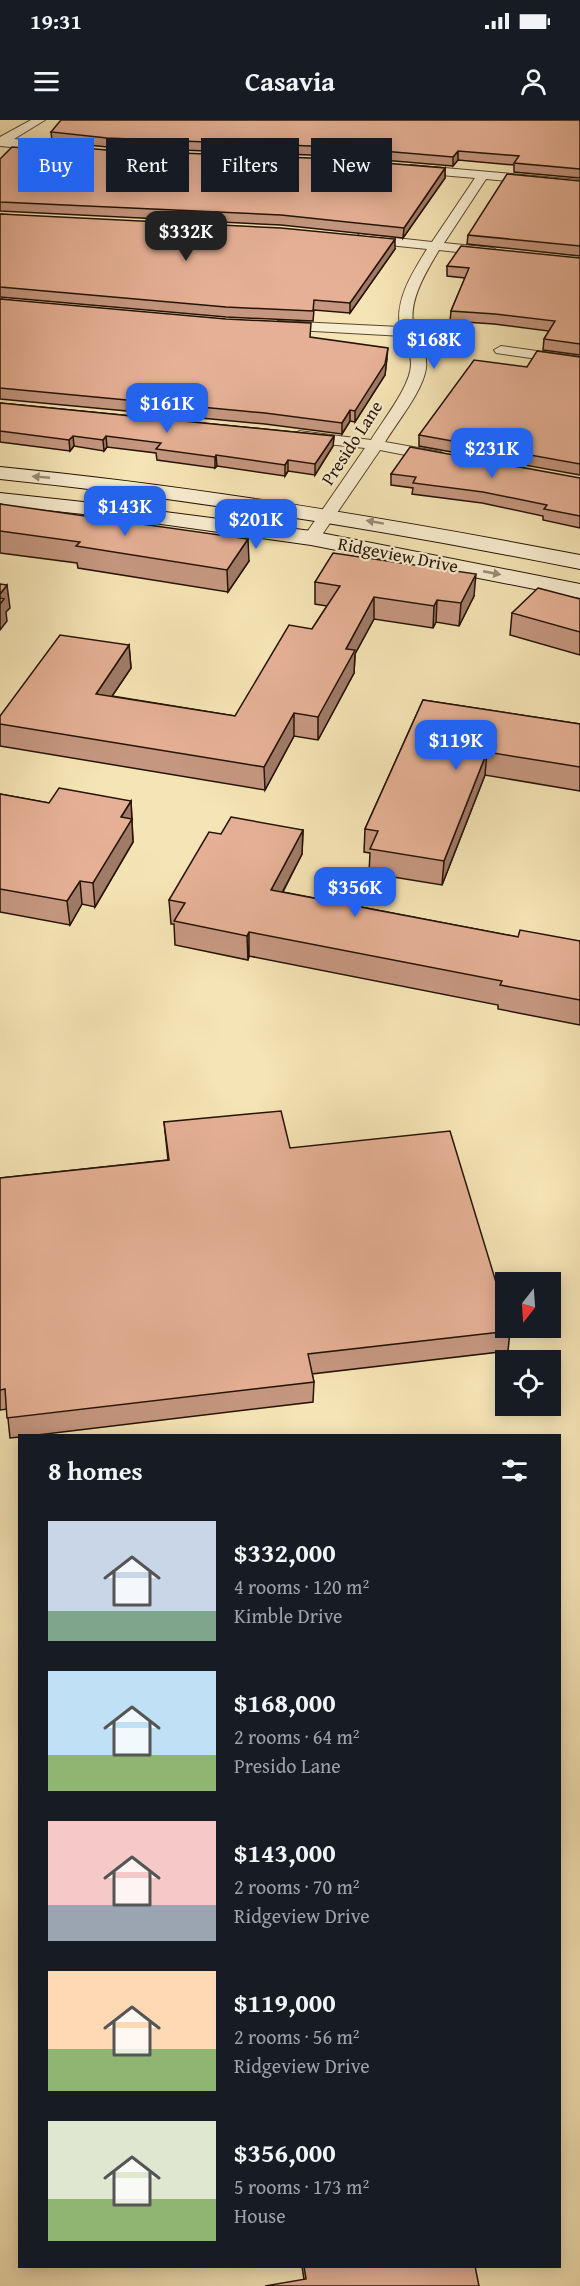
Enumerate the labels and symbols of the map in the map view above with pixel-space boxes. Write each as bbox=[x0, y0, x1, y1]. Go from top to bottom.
pin: $332K bbox=[144, 211, 228, 262]
pin: $168K bbox=[392, 319, 476, 370]
pin: $161K bbox=[125, 383, 209, 434]
street label: Presido Lane bbox=[314, 395, 389, 490]
pin: $231K bbox=[450, 428, 534, 479]
one-way arrow bbox=[31, 472, 50, 482]
pin: $143K bbox=[83, 486, 167, 537]
pin: $201K bbox=[214, 499, 298, 550]
one-way arrow bbox=[365, 518, 384, 527]
street label: Ridgeview Drive bbox=[336, 530, 461, 579]
one-way arrow bbox=[482, 569, 501, 578]
pin: $119K bbox=[414, 720, 498, 771]
pin: $356K bbox=[313, 867, 397, 918]
north arrow bbox=[495, 1272, 561, 1338]

